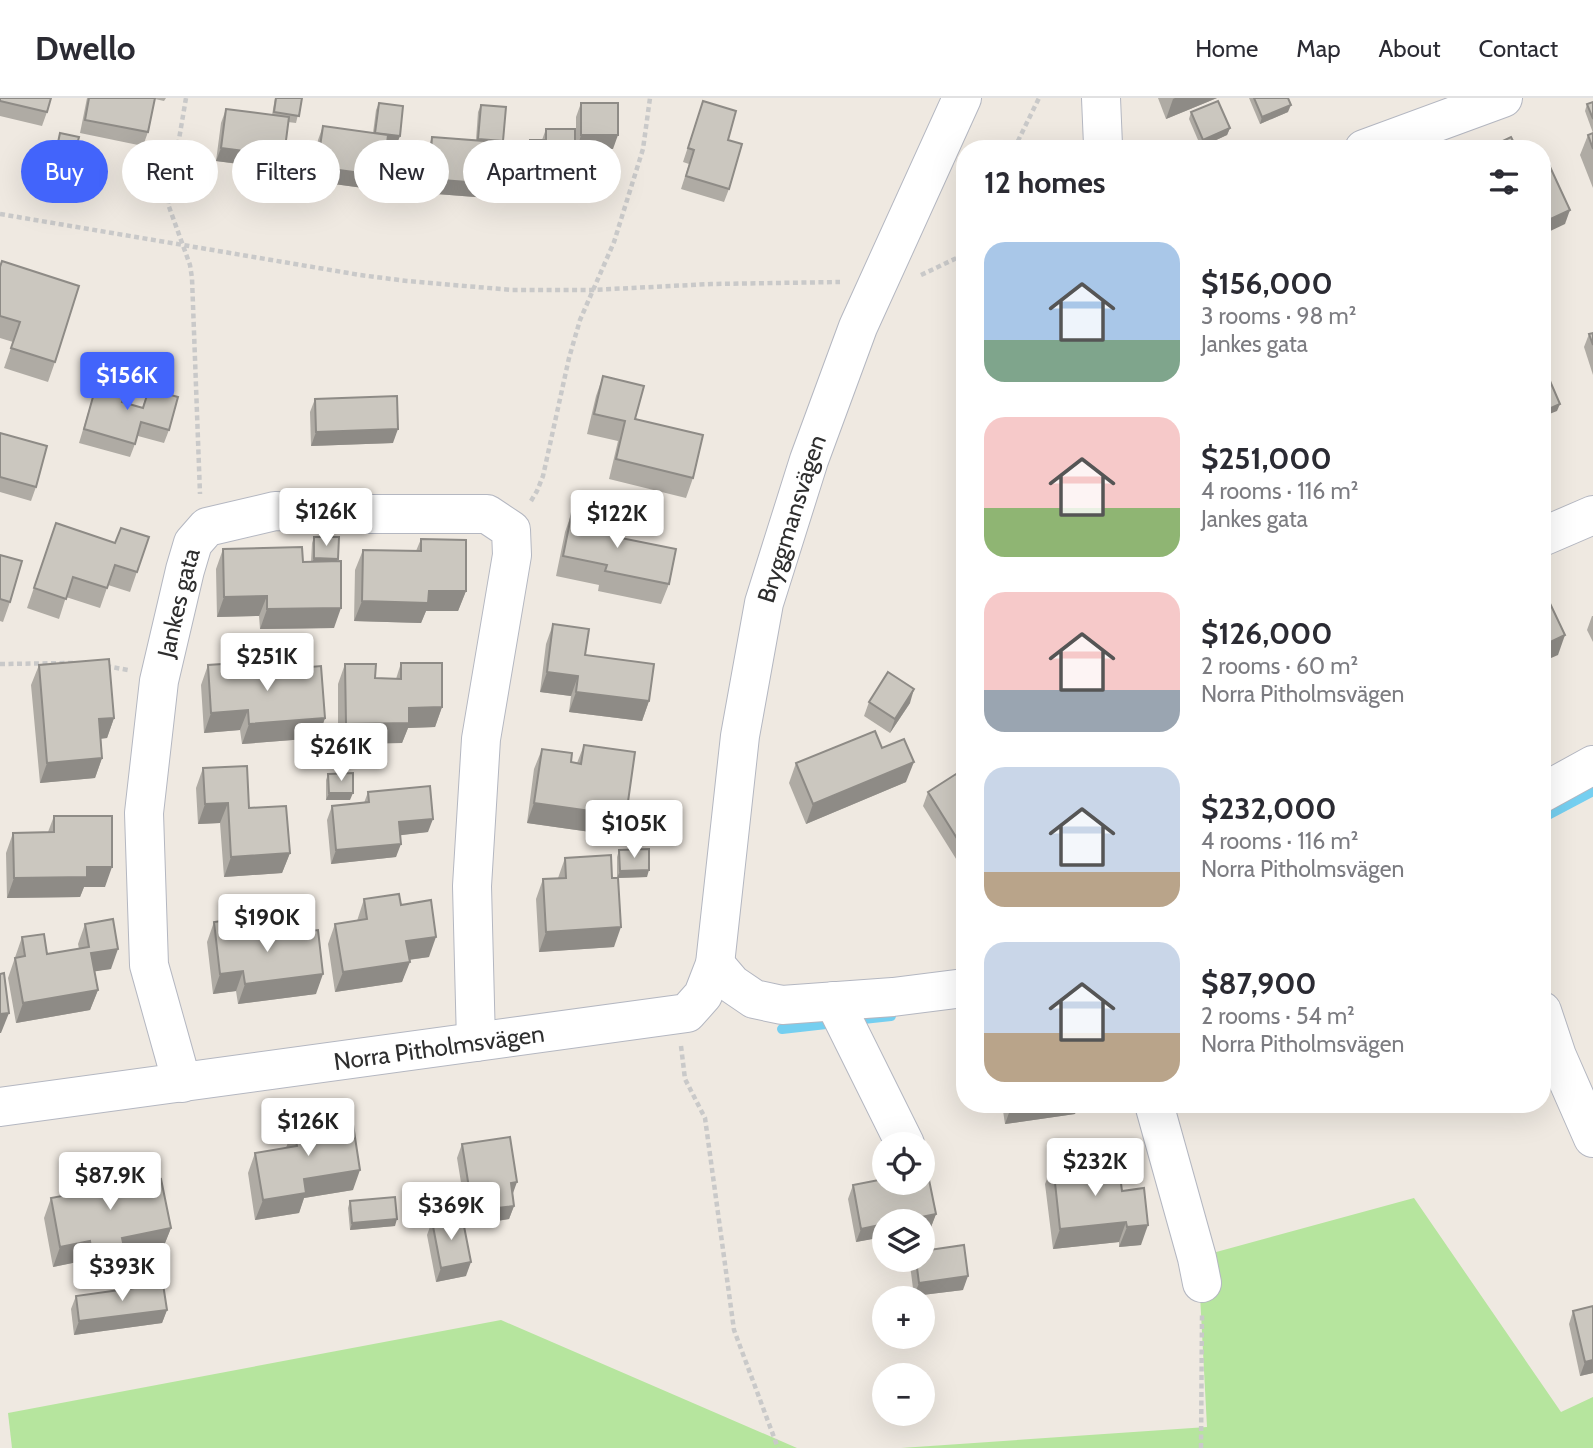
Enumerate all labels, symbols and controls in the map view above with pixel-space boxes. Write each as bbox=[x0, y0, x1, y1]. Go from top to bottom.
text: Dwello bbox=[35, 28, 136, 68]
text: Home bbox=[1195, 34, 1258, 63]
text: Map bbox=[1296, 34, 1341, 63]
text: About bbox=[1379, 34, 1441, 63]
text: Contact bbox=[1479, 34, 1558, 63]
chip: Buy bbox=[21, 140, 108, 203]
chip: Rent bbox=[122, 140, 218, 203]
chip: Filters bbox=[232, 140, 340, 203]
chip: New bbox=[354, 140, 449, 203]
chip: Apartment bbox=[463, 140, 621, 203]
icon: filters bbox=[1485, 163, 1523, 201]
text: 12 homes bbox=[984, 164, 1106, 201]
text: $156,000 bbox=[1201, 265, 1333, 302]
icon: home bbox=[1040, 270, 1124, 354]
text: 3 rooms · 98 m² bbox=[1201, 302, 1356, 330]
text: Jankes gata bbox=[1201, 330, 1308, 358]
pin: $156K bbox=[78, 352, 176, 412]
text: $156K bbox=[96, 361, 158, 389]
street label: Bryggmansvägen bbox=[751, 430, 832, 606]
text: $251,000 bbox=[1201, 440, 1332, 477]
icon: home bbox=[1040, 445, 1124, 529]
text: 4 rooms · 116 m² bbox=[1201, 477, 1358, 505]
pin: $126K bbox=[277, 489, 375, 548]
pin: $122K bbox=[568, 490, 666, 550]
text: $126K bbox=[295, 497, 357, 525]
text: $122K bbox=[587, 499, 647, 527]
text: Jankes gata bbox=[1201, 505, 1308, 533]
street label: Jankes gata bbox=[150, 544, 205, 661]
text: $126,000 bbox=[1201, 615, 1332, 652]
icon: home bbox=[1040, 620, 1124, 704]
pin: $251K bbox=[218, 634, 316, 693]
text: $251K bbox=[237, 642, 297, 670]
text: 2 rooms · 60 m² bbox=[1201, 652, 1358, 680]
text: Norra Pitholmsvägen bbox=[1201, 680, 1404, 708]
pin: $261K bbox=[292, 724, 390, 783]
text: $261K bbox=[310, 732, 372, 760]
text: $232,000 bbox=[1201, 790, 1337, 827]
icon: home bbox=[1040, 795, 1124, 879]
pin: $105K bbox=[585, 800, 683, 860]
text: $105K bbox=[602, 809, 666, 837]
text: 4 rooms · 116 m² bbox=[1201, 827, 1358, 855]
text: Norra Pitholmsvägen bbox=[1201, 855, 1404, 883]
pin: $190K bbox=[218, 894, 316, 954]
text: $190K bbox=[234, 903, 300, 931]
text: $87,900 bbox=[1201, 965, 1317, 1002]
icon: home bbox=[1040, 970, 1124, 1054]
text: 2 rooms · 54 m² bbox=[1201, 1002, 1355, 1030]
street label: Norra Pitholmsvägen bbox=[332, 1018, 546, 1076]
text: Norra Pitholmsvägen bbox=[1201, 1030, 1404, 1058]
pin: $126K bbox=[259, 1098, 357, 1158]
text: $126K bbox=[277, 1107, 339, 1135]
map controls bbox=[872, 1132, 935, 1426]
button: locate bbox=[872, 1132, 935, 1195]
pin: $232K bbox=[1046, 1138, 1144, 1198]
text: $232K bbox=[1063, 1147, 1127, 1175]
pin: $87.9K bbox=[53, 1152, 167, 1212]
text: $87.9K bbox=[75, 1161, 145, 1189]
pin: $369K bbox=[402, 1182, 500, 1242]
text: $369K bbox=[418, 1191, 484, 1219]
button: layers bbox=[872, 1209, 935, 1272]
pin: $393K bbox=[73, 1244, 171, 1303]
text: $393K bbox=[89, 1252, 155, 1280]
button: + bbox=[872, 1286, 935, 1349]
button: − bbox=[872, 1363, 935, 1426]

